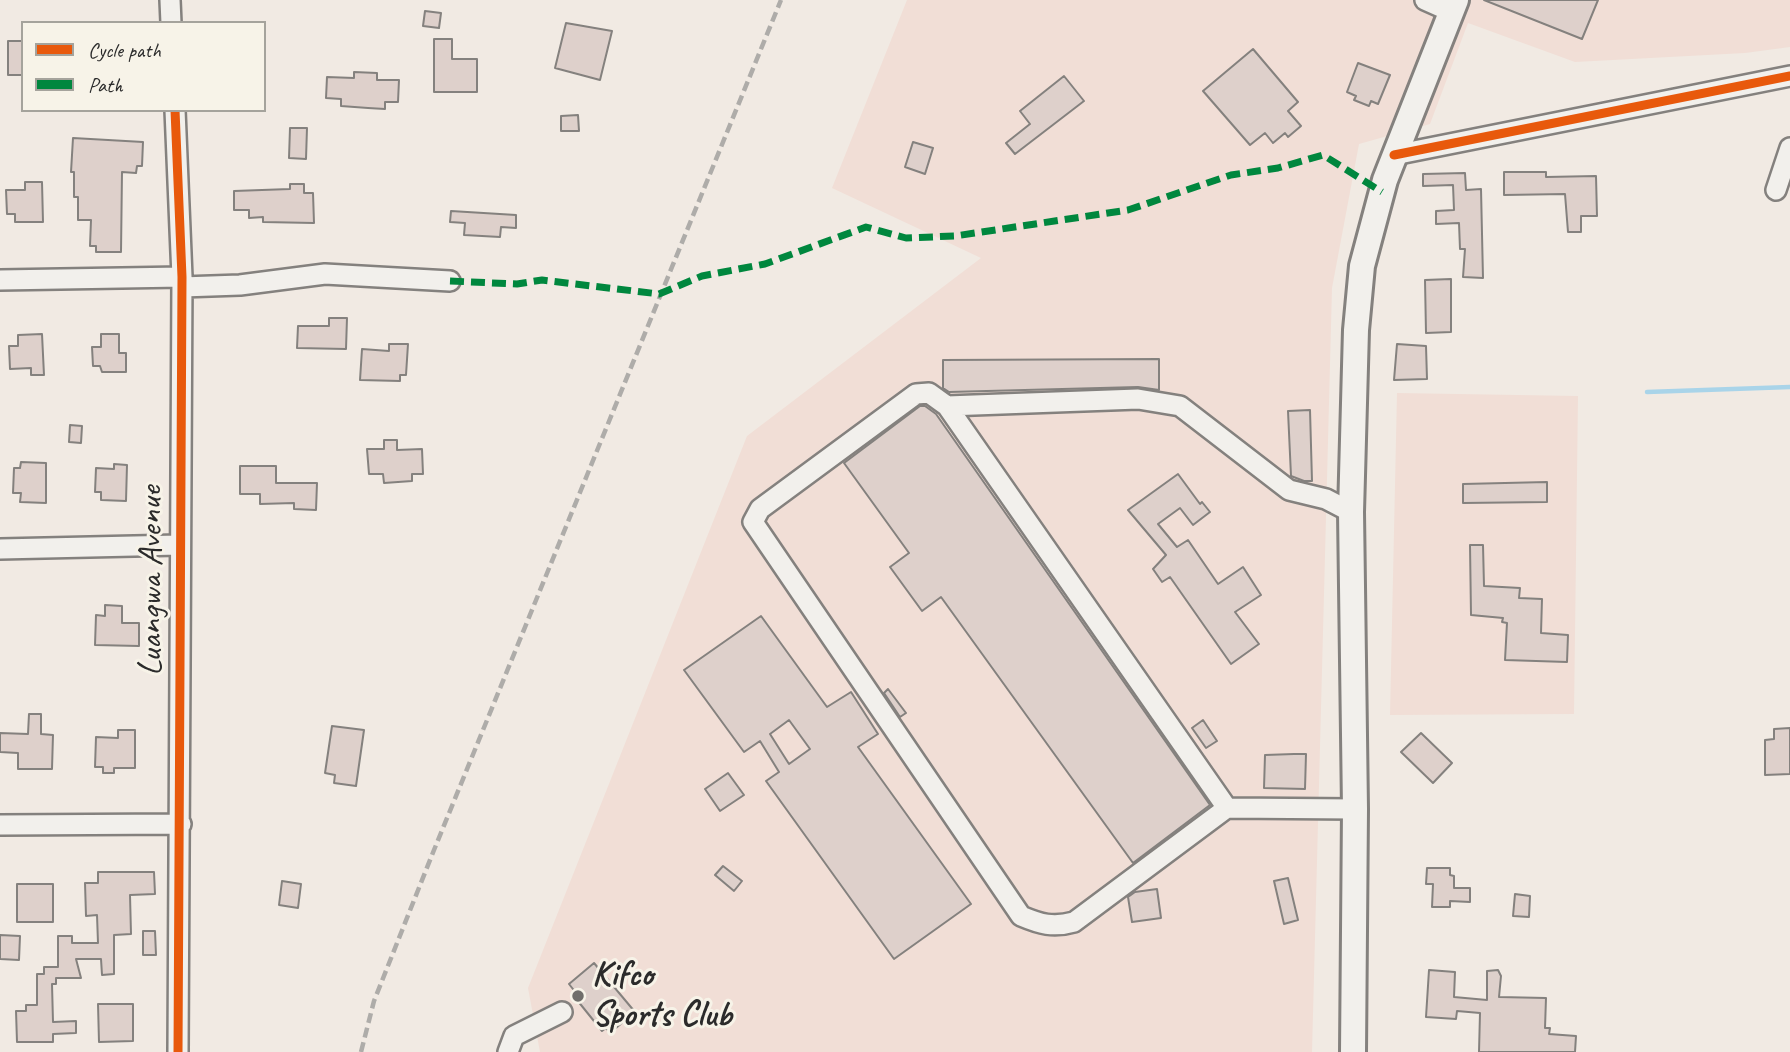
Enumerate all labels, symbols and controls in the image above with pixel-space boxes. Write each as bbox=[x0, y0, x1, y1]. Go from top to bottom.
legend bbox=[21, 21, 266, 112]
text: Cycle path bbox=[88, 37, 161, 63]
text: Path bbox=[88, 72, 123, 98]
street label: Luangwa Avenue bbox=[131, 486, 173, 676]
place label: Kifco Sports Club bbox=[592, 955, 732, 1037]
marker: Kifco Sports Club bbox=[570, 988, 586, 1004]

